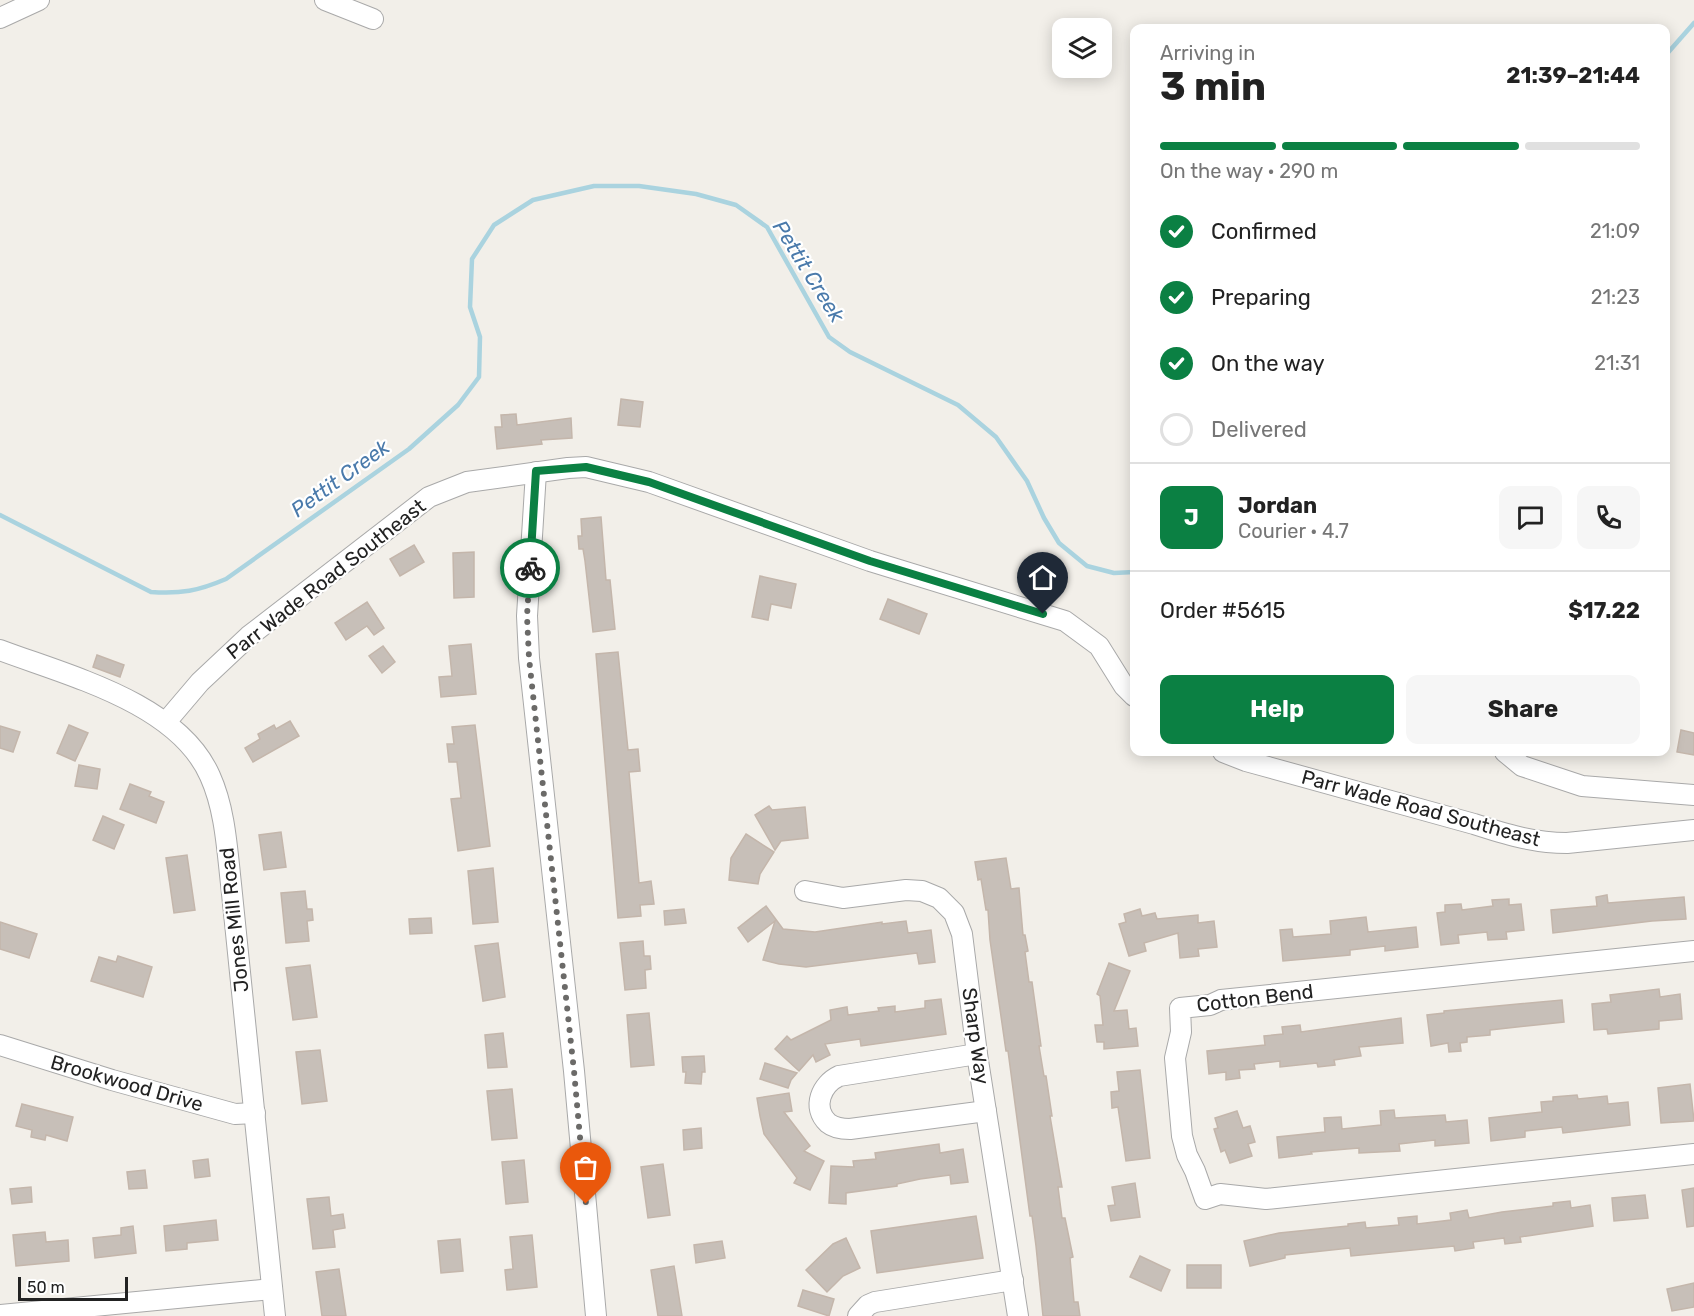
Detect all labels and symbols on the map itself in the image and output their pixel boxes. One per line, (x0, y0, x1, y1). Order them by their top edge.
water label: Pettit Creek (768, 215, 851, 328)
water label: Pettit Creek (286, 433, 395, 522)
street label: Parr Wade Road Southeast (222, 494, 430, 664)
courier (500, 538, 560, 598)
pin (1017, 552, 1068, 614)
street label: Parr Wade Road Southeast (1299, 765, 1543, 851)
street label: Jones Mill Road (214, 846, 254, 994)
street label: Cotton Bend (1195, 979, 1315, 1017)
street label: Sharp Way (957, 986, 995, 1086)
street label: Brookwood Drive (48, 1050, 206, 1116)
pin (560, 1142, 611, 1204)
scale bar (18, 1274, 128, 1302)

